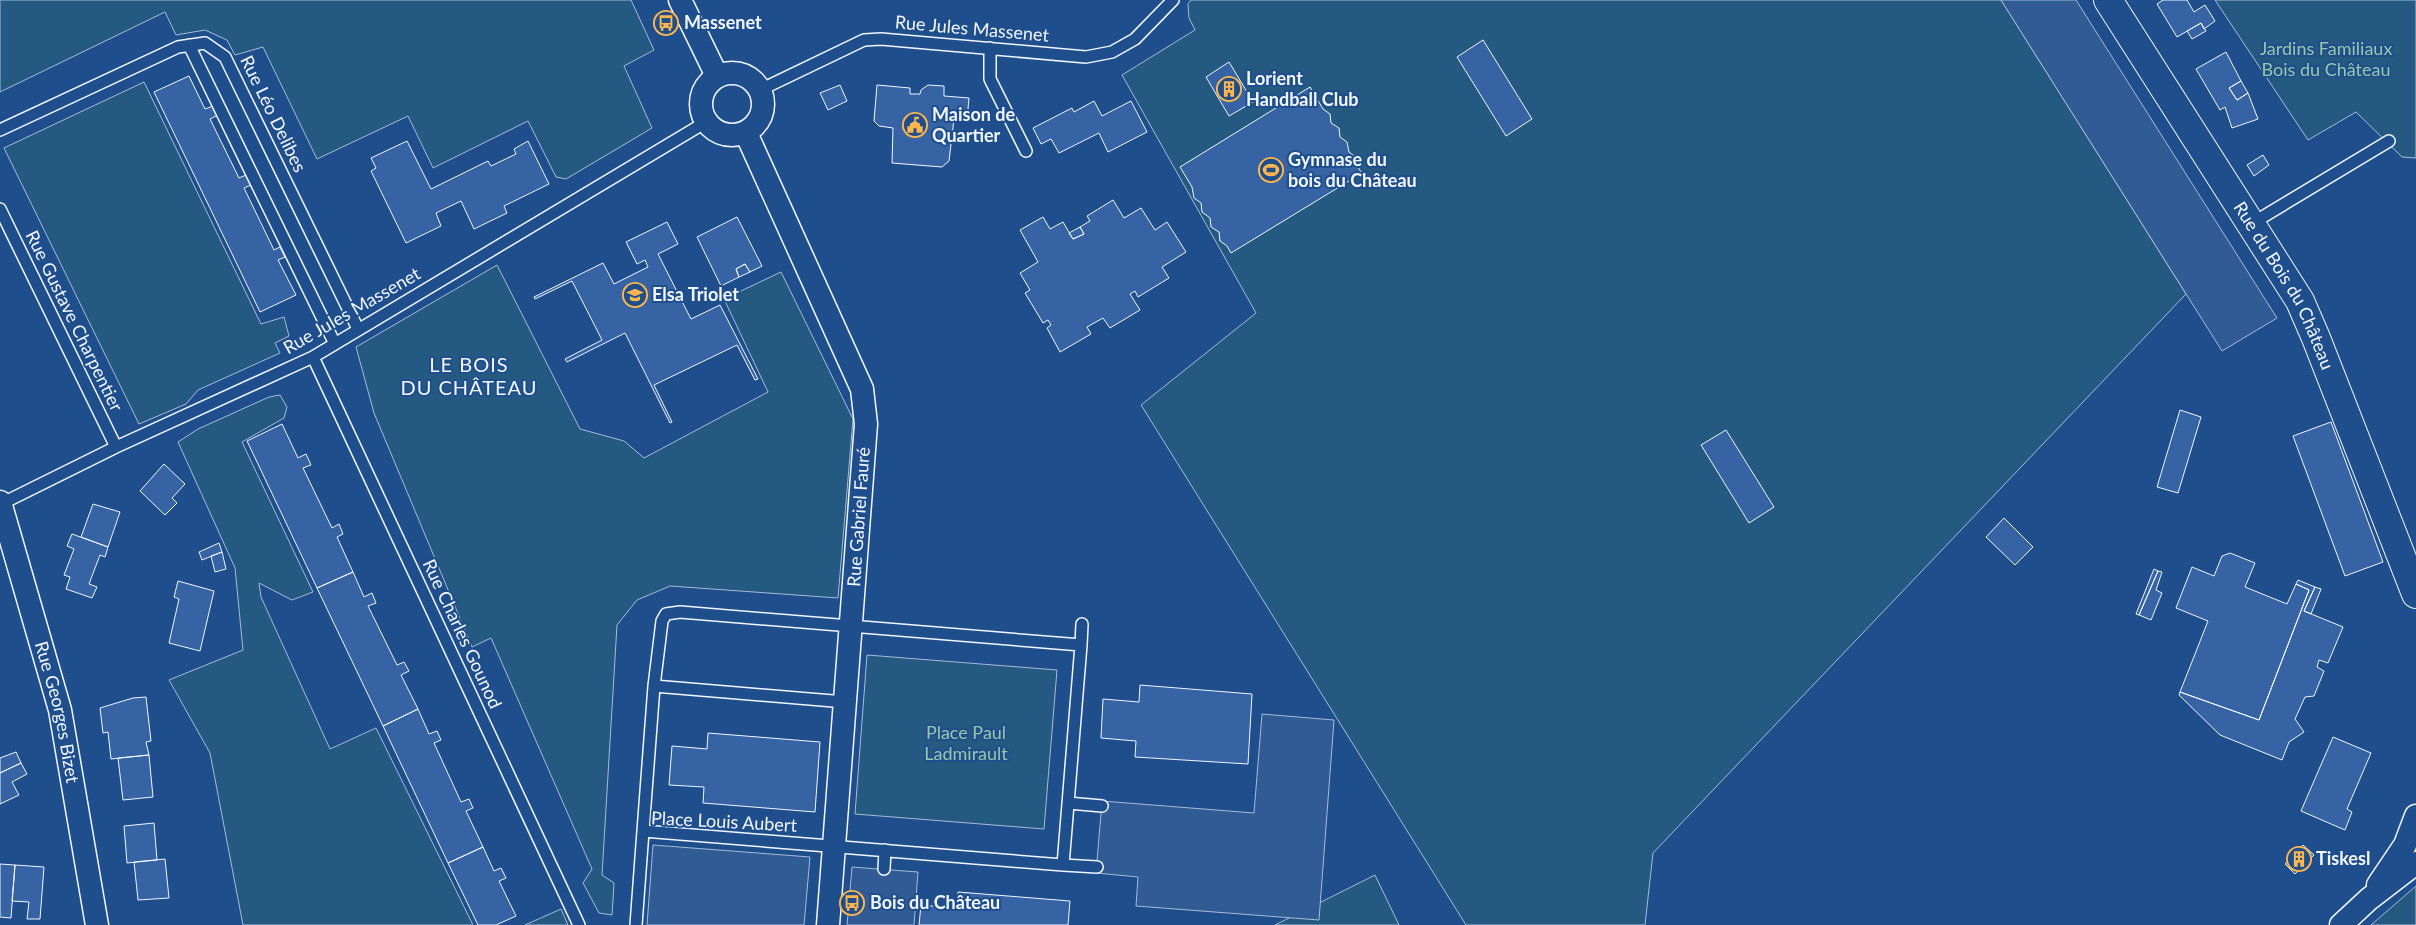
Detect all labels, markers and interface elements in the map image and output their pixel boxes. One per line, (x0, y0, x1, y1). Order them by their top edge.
bus stop icon: Massenet (653, 10, 679, 36)
street label: Rue Jules Massenet (894, 10, 1051, 46)
place label: Massenet (684, 11, 762, 33)
park label: Jardins Familiaux Bois du Château (2260, 37, 2392, 80)
street label: Rue Léo Delibes (236, 52, 312, 176)
place label: Lorient Handball Club (1246, 67, 1359, 110)
building icon: Lorient Handball Club (1216, 76, 1242, 102)
place label: Maison de Quartier (932, 103, 1015, 146)
public building icon: Maison de Quartier (902, 112, 928, 138)
place label: Gymnase du bois du Château (1288, 148, 1417, 191)
sports icon: Gymnase du bois du Château (1258, 157, 1284, 183)
street label: Rue du Bois du Château (2229, 197, 2339, 372)
street label: Rue Gustave Charpentier (22, 227, 128, 415)
street label: Rue Jules Massenet (279, 262, 424, 358)
school or university icon: Elsa Triolet (622, 282, 648, 308)
place label: Elsa Triolet (652, 283, 739, 305)
district label: LE BOIS DU CHÂTEAU (400, 352, 538, 399)
street label: Rue Gabriel Fauré (842, 446, 874, 588)
street label: Rue Charles Gounod (419, 555, 507, 712)
street label: Rue Georges Bizet (31, 638, 84, 785)
park label: Place Paul Ladmirault (924, 721, 1008, 764)
street label: Place Louis Aubert (651, 806, 798, 836)
building icon: Tiskesl (2286, 846, 2312, 872)
place label: Tiskesl (2316, 847, 2370, 869)
bus stop icon: Bois du Château (839, 890, 865, 916)
place label: Bois du Château (870, 891, 1000, 913)

